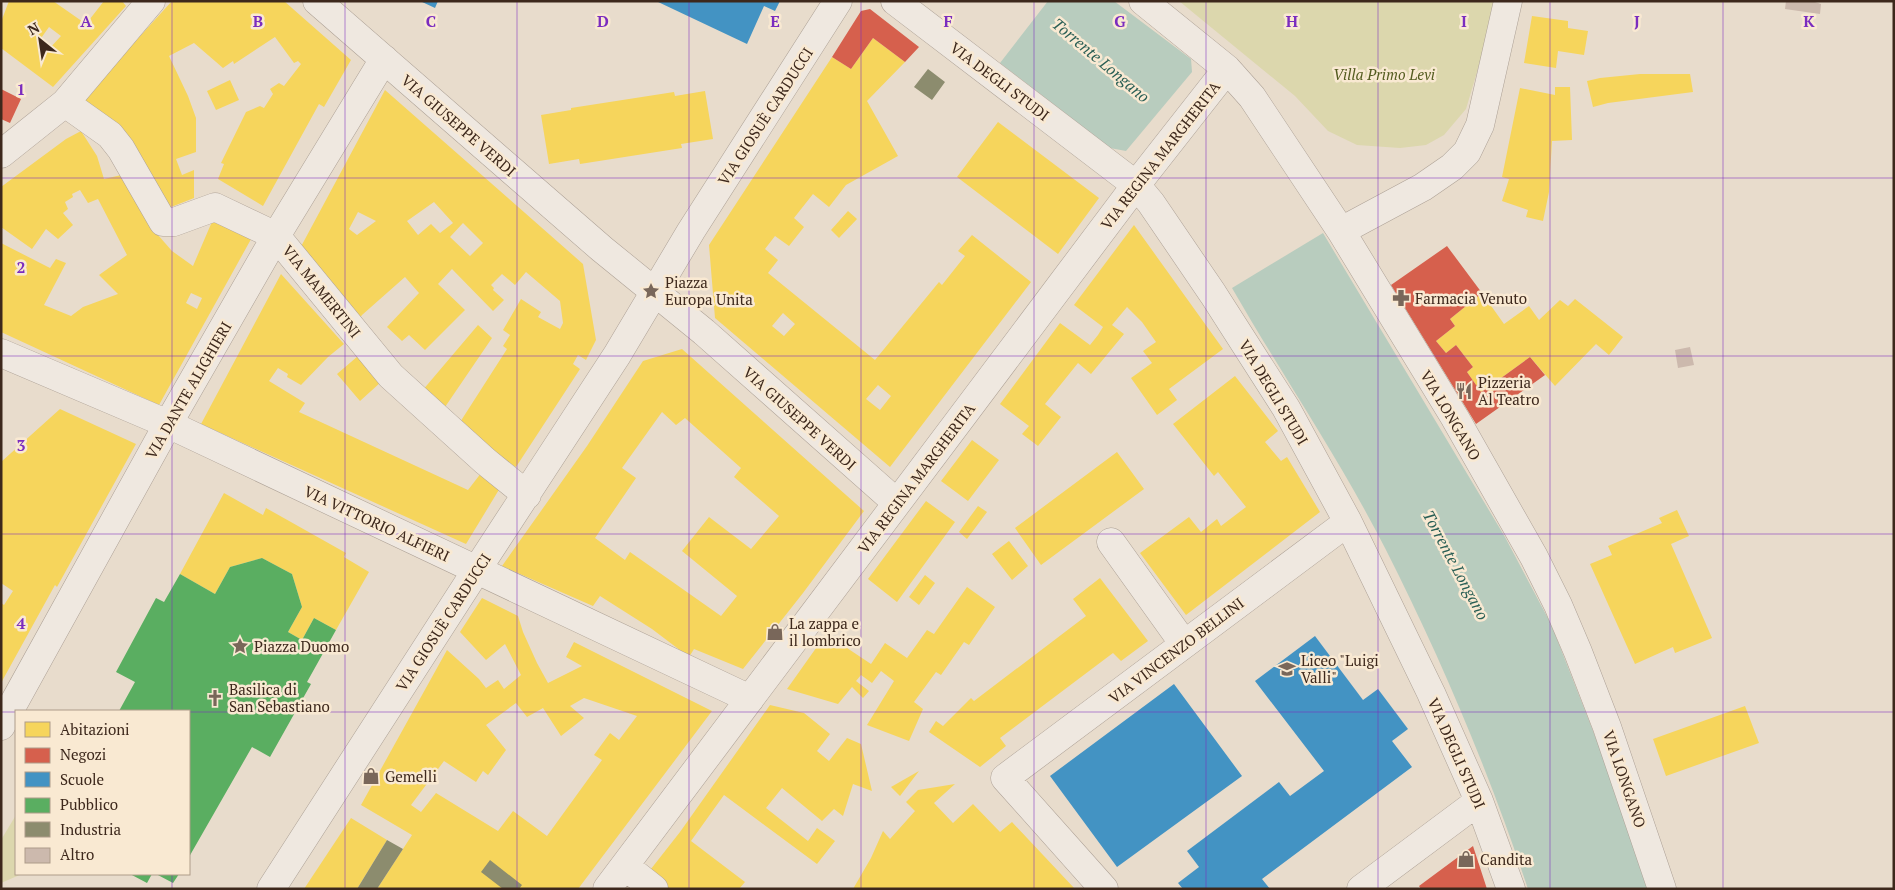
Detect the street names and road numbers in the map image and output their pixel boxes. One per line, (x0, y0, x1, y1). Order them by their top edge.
street label: VIA DEGLI STUDI (946, 37, 1054, 125)
street label: VIA GIOSUÈ CARDUCCI (713, 43, 817, 189)
street label: VIA GIUSEPPE VERDI (397, 70, 521, 180)
street label: VIA REGINA MARGHERITA (1096, 76, 1225, 233)
street label: VIA MAMERTINI (278, 240, 366, 342)
street label: VIA DANTE ALIGHIERI (140, 318, 236, 462)
street label: VIA DEGLI STUDI (1235, 336, 1313, 448)
street label: VIA GIUSEPPE VERDI (739, 362, 861, 474)
street label: VIA LONGANO (1416, 366, 1486, 464)
street label: VIA REGINA MARGHERITA (853, 398, 980, 557)
street label: VIA VITTORIO ALFIERI (301, 480, 453, 566)
street label: VIA GIOSUÈ CARDUCCI (391, 549, 495, 695)
street label: VIA VINCENZO BELLINI (1104, 593, 1248, 707)
street label: VIA DEGLI STUDI (1424, 694, 1490, 812)
street label: VIA LONGANO (1599, 728, 1651, 830)

